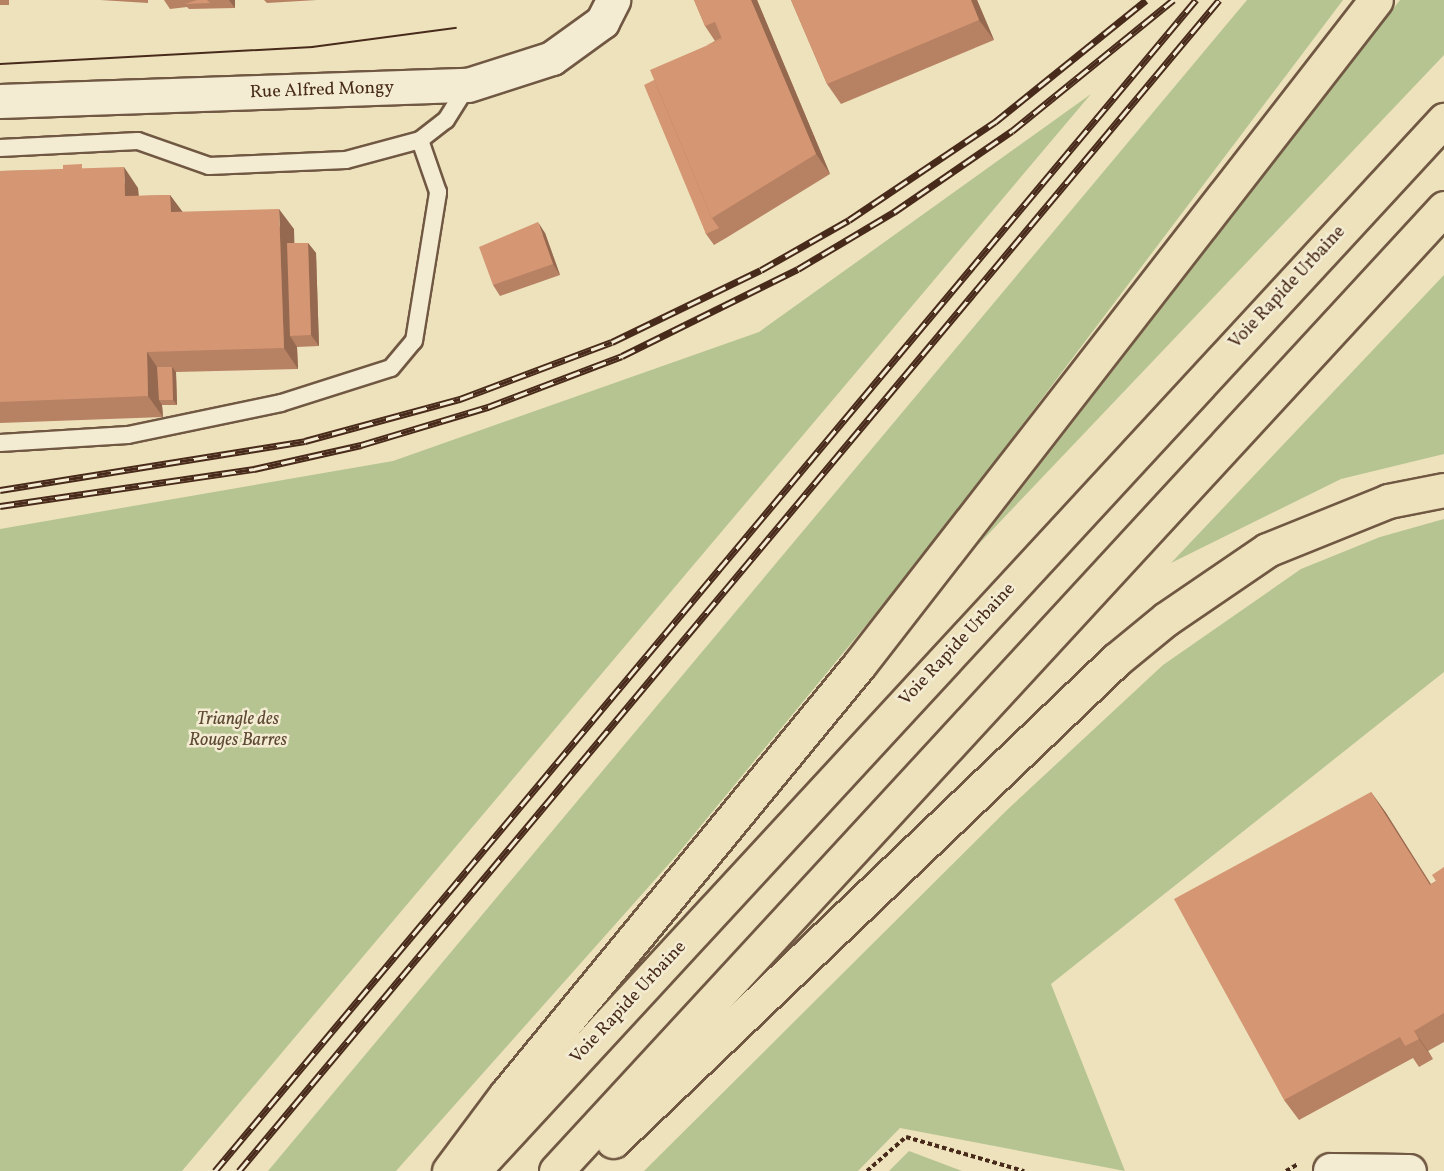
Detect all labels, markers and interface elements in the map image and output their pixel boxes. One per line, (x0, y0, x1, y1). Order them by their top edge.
street label: Rue Alfred Mongy (250, 78, 394, 104)
street label: Voie Rapide Urbaine (1225, 222, 1351, 354)
street label: Voie Rapide Urbaine (895, 579, 1021, 711)
park label: Triangle des Rouges Barres (189, 710, 287, 752)
street label: Voie Rapide Urbaine (566, 937, 692, 1069)

